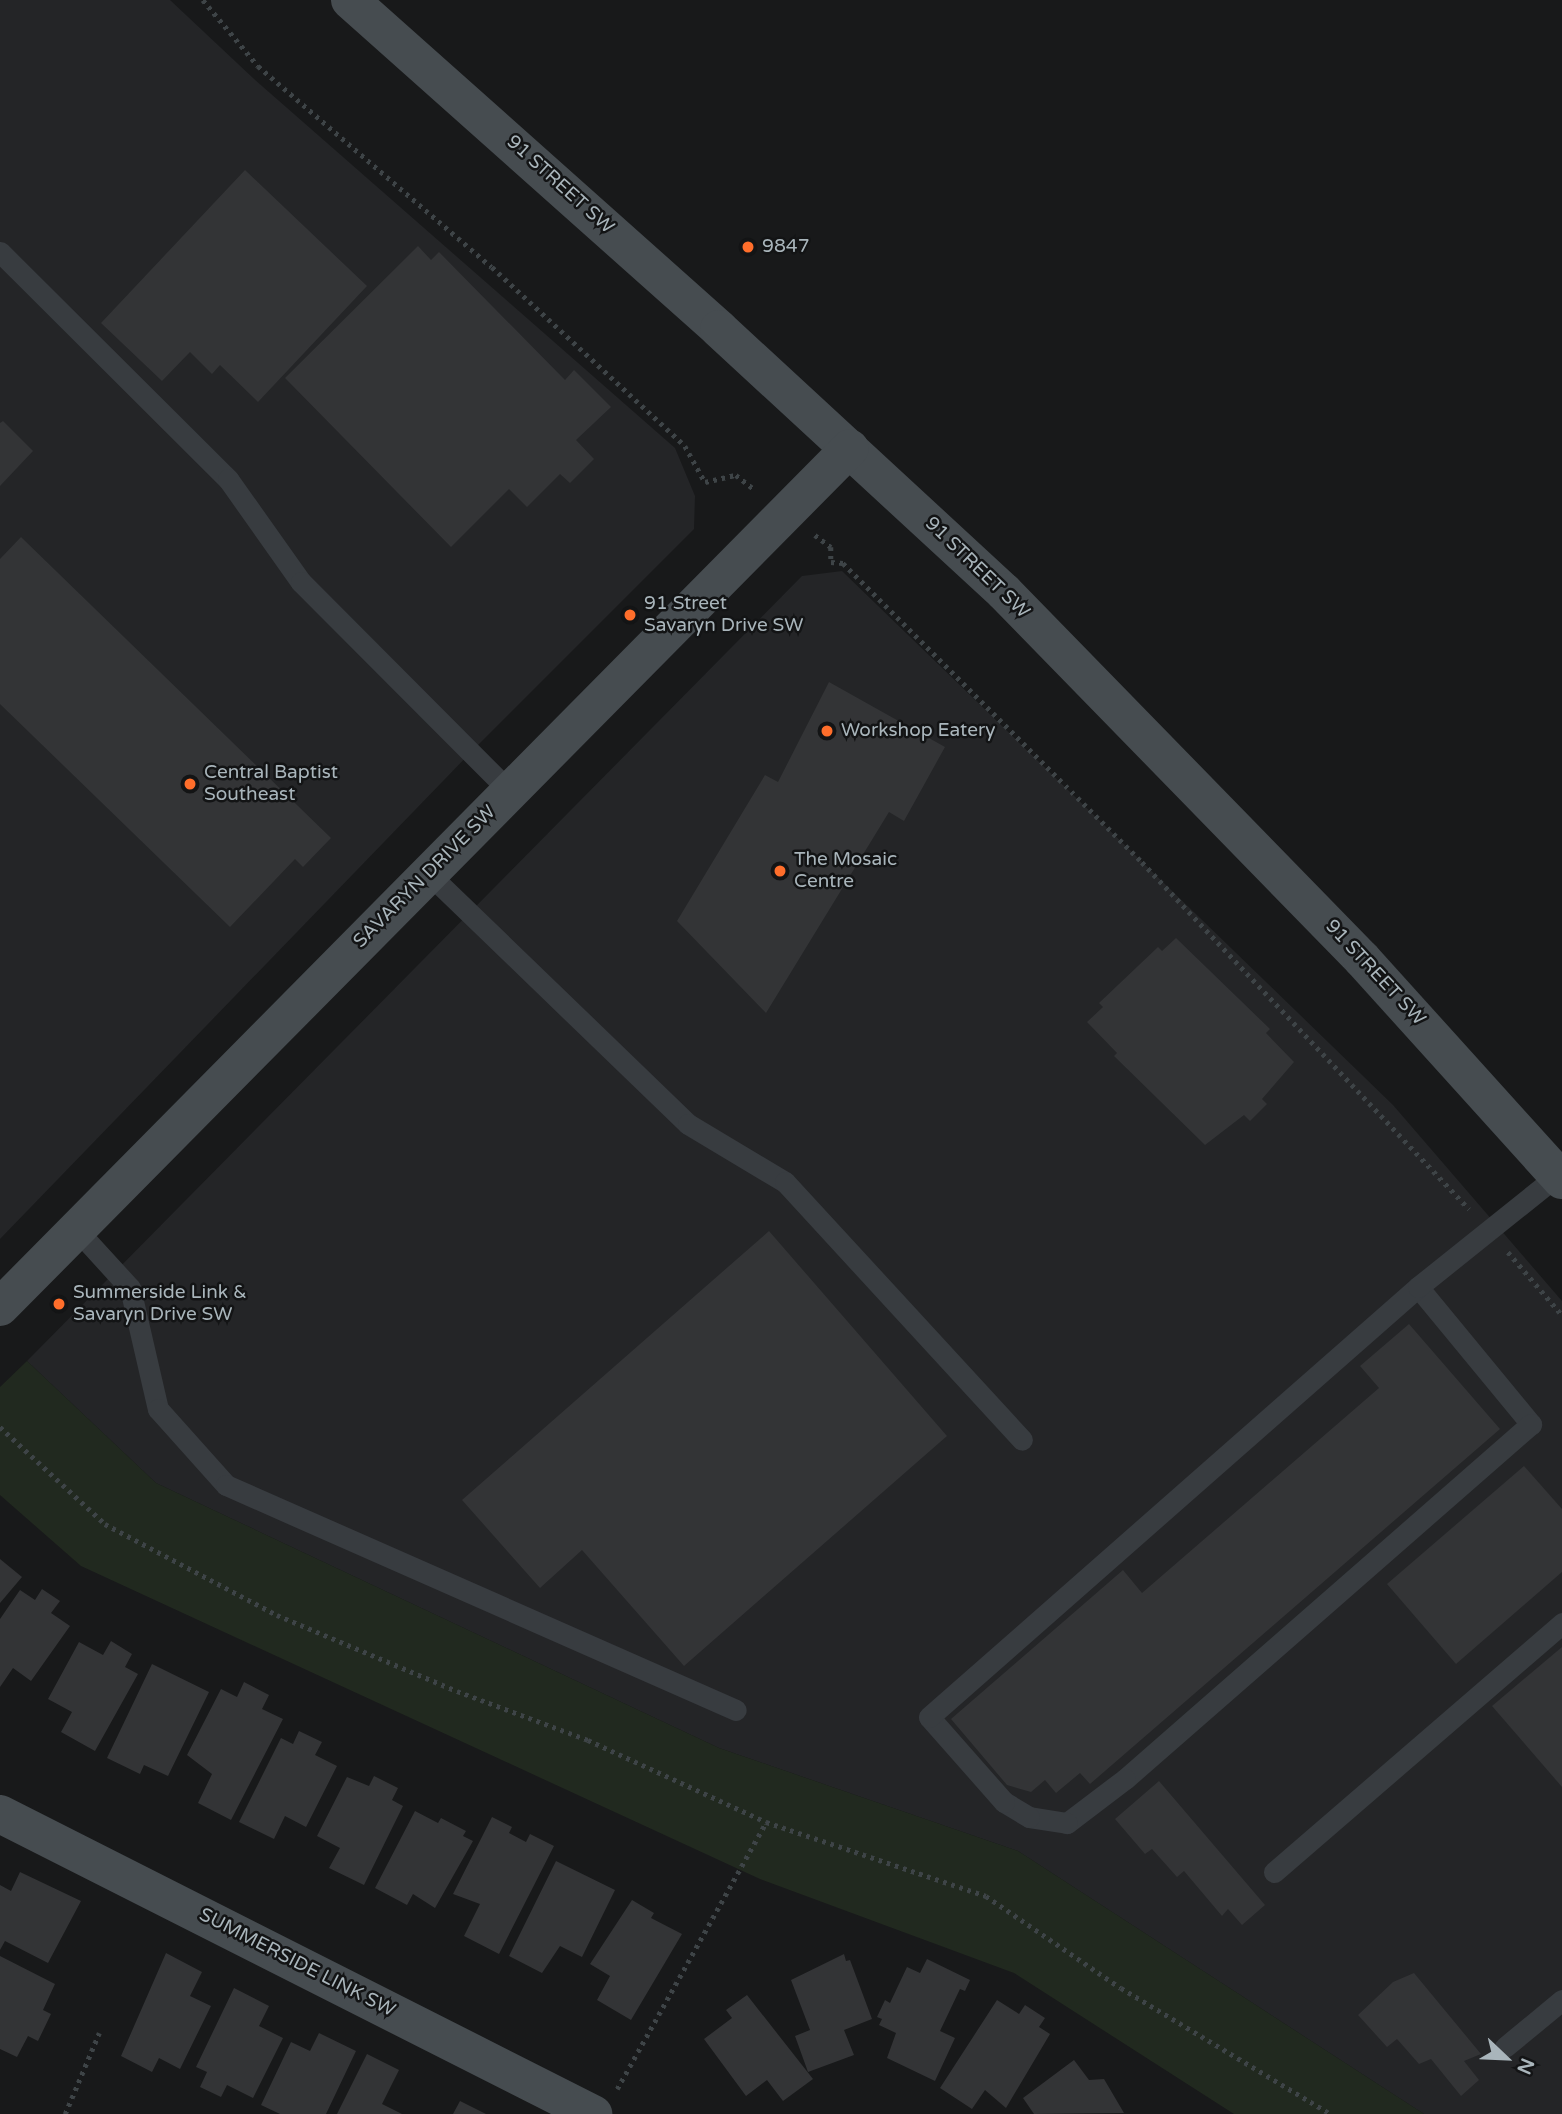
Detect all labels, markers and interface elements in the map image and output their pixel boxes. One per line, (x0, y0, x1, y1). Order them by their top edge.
street label: 91 STREET SW (502, 131, 618, 239)
place label: 9847 (762, 236, 810, 258)
marker: 9847 (740, 239, 756, 255)
street label: 91 STREET SW (920, 512, 1034, 624)
place label: 91 Street Savaryn Drive SW (644, 593, 803, 637)
marker: 91 Street Savaryn Drive SW (622, 607, 638, 623)
place label: Workshop Eatery (841, 720, 995, 742)
marker: Workshop Eatery (819, 723, 835, 739)
place label: Central Baptist Southeast (204, 762, 338, 806)
marker: Central Baptist Southeast (182, 776, 198, 792)
street label: SAVARYN DRIVE SW (349, 801, 501, 953)
place label: The Mosaic Centre (794, 849, 897, 893)
marker: The Mosaic Centre (772, 863, 788, 879)
street label: 91 STREET SW (1320, 915, 1430, 1031)
place label: Summerside Link & Savaryn Drive SW (73, 1282, 247, 1326)
marker: Summerside Link & Savaryn Drive SW (51, 1296, 67, 1312)
street label: SUMMERSIDE LINK SW (195, 1904, 399, 2022)
north arrow (1471, 2023, 1541, 2093)
text: N (1512, 2055, 1538, 2078)

